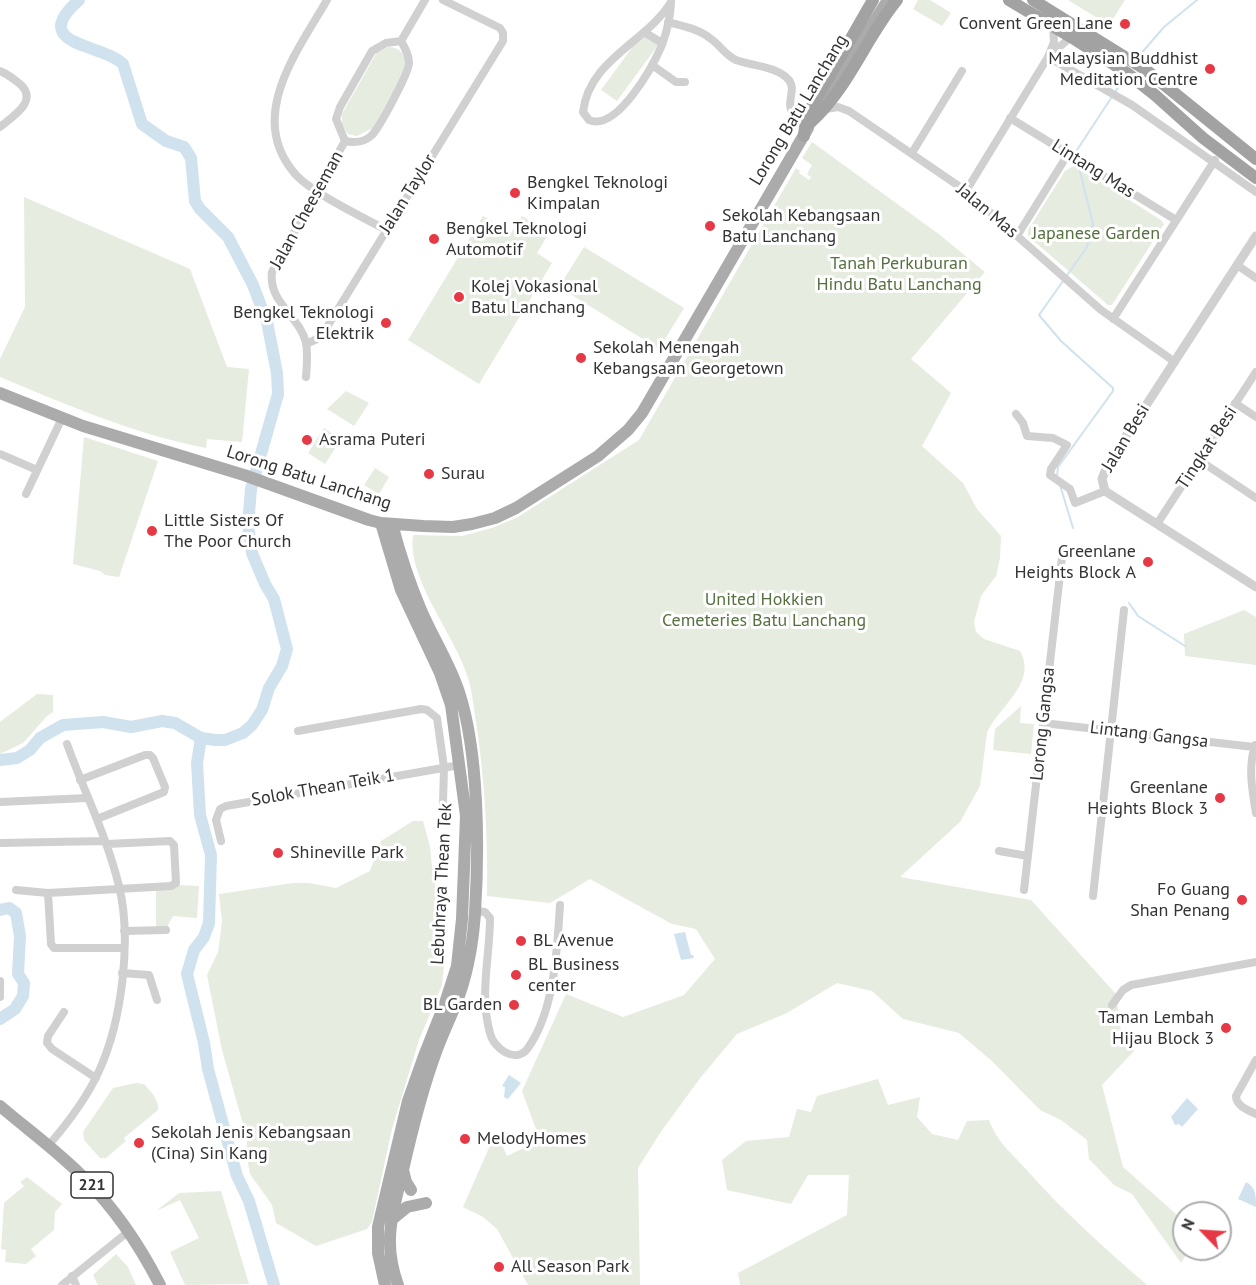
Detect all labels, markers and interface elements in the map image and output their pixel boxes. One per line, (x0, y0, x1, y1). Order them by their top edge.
place label: Convent Green Lane (959, 13, 1113, 35)
marker: Convent Green Lane (1118, 17, 1132, 31)
street label: Lorong Batu Lanchang (745, 31, 853, 189)
place label: Malaysian Buddhist Meditation Centre (1048, 48, 1198, 90)
marker: Malaysian Buddhist Meditation Centre (1203, 62, 1217, 76)
street label: Lintang Mas (1047, 135, 1139, 203)
street label: Jalan Cheeseman (266, 147, 348, 273)
street label: Jalan Taylor (375, 150, 441, 238)
place label: Bengkel Teknologi Kimpalan (527, 172, 668, 214)
street label: Jalan Mas (952, 179, 1022, 243)
marker: Bengkel Teknologi Kimpalan (508, 186, 522, 200)
place label: Sekolah Kebangsaan Batu Lanchang (722, 205, 880, 248)
place label: Bengkel Teknologi Automotif (446, 218, 587, 260)
marker: Sekolah Kebangsaan Batu Lanchang (703, 219, 717, 233)
park label: Japanese Garden (1032, 223, 1160, 245)
marker: Bengkel Teknologi Automotif (427, 232, 441, 246)
park label: Tanah Perkuburan Hindu Batu Lanchang (816, 253, 982, 296)
place label: Kolej Vokasional Batu Lanchang (471, 276, 597, 318)
marker: Kolej Vokasional Batu Lanchang (452, 290, 466, 304)
place label: Bengkel Teknologi Elektrik (233, 302, 374, 344)
marker: Bengkel Teknologi Elektrik (379, 316, 393, 330)
place label: Sekolah Menengah Kebangsaan Georgetown (593, 337, 783, 380)
marker: Sekolah Menengah Kebangsaan Georgetown (574, 351, 588, 365)
street label: Jalan Besi (1097, 400, 1155, 476)
street label: Tingkat Besi (1172, 402, 1242, 494)
place label: Asrama Puteri (319, 429, 426, 451)
marker: Asrama Puteri (300, 433, 314, 447)
street label: Lorong Batu Lanchang (224, 441, 394, 515)
place label: Surau (441, 463, 485, 485)
marker: Surau (422, 467, 436, 481)
place label: Little Sisters Of The Poor Church (164, 510, 291, 552)
marker: Little Sisters Of The Poor Church (145, 524, 159, 538)
place label: Greenlane Heights Block A (1014, 541, 1136, 584)
marker: Greenlane Heights Block A (1141, 555, 1155, 569)
park label: United Hokkien Cemeteries Batu Lanchang (662, 589, 866, 632)
street label: Lorong Gangsa (1026, 666, 1060, 782)
street label: Lintang Gangsa (1088, 717, 1210, 753)
street label: Solok Thean Teik 1 (250, 765, 396, 811)
place label: Greenlane Heights Block 3 (1087, 777, 1208, 820)
marker: Greenlane Heights Block 3 (1213, 791, 1227, 805)
street label: Lebuhraya Thean Tek (427, 803, 457, 965)
place label: Shineville Park (290, 842, 404, 864)
marker: Shineville Park (271, 846, 285, 860)
place label: Fo Guang Shan Penang (1130, 879, 1230, 922)
marker: Fo Guang Shan Penang (1235, 893, 1249, 907)
place label: BL Avenue (533, 930, 614, 952)
marker: BL Avenue (514, 934, 528, 948)
place label: BL Business center (528, 954, 619, 996)
marker: BL Business center (509, 968, 523, 982)
place label: BL Garden (423, 994, 502, 1016)
marker: BL Garden (507, 998, 521, 1012)
place label: Taman Lembah Hijau Block 3 (1098, 1007, 1214, 1050)
marker: Taman Lembah Hijau Block 3 (1219, 1021, 1233, 1035)
place label: Sekolah Jenis Kebangsaan (Cina) Sin Kang (151, 1122, 351, 1164)
place label: MelodyHomes (477, 1128, 586, 1150)
marker: MelodyHomes (458, 1132, 472, 1146)
marker: Sekolah Jenis Kebangsaan (Cina) Sin Kang (132, 1136, 146, 1150)
road number: 221 (71, 1172, 113, 1198)
north arrow (1172, 1201, 1232, 1261)
text: N (1176, 1215, 1199, 1233)
place label: All Season Park (511, 1256, 629, 1278)
marker: All Season Park (492, 1260, 506, 1274)

